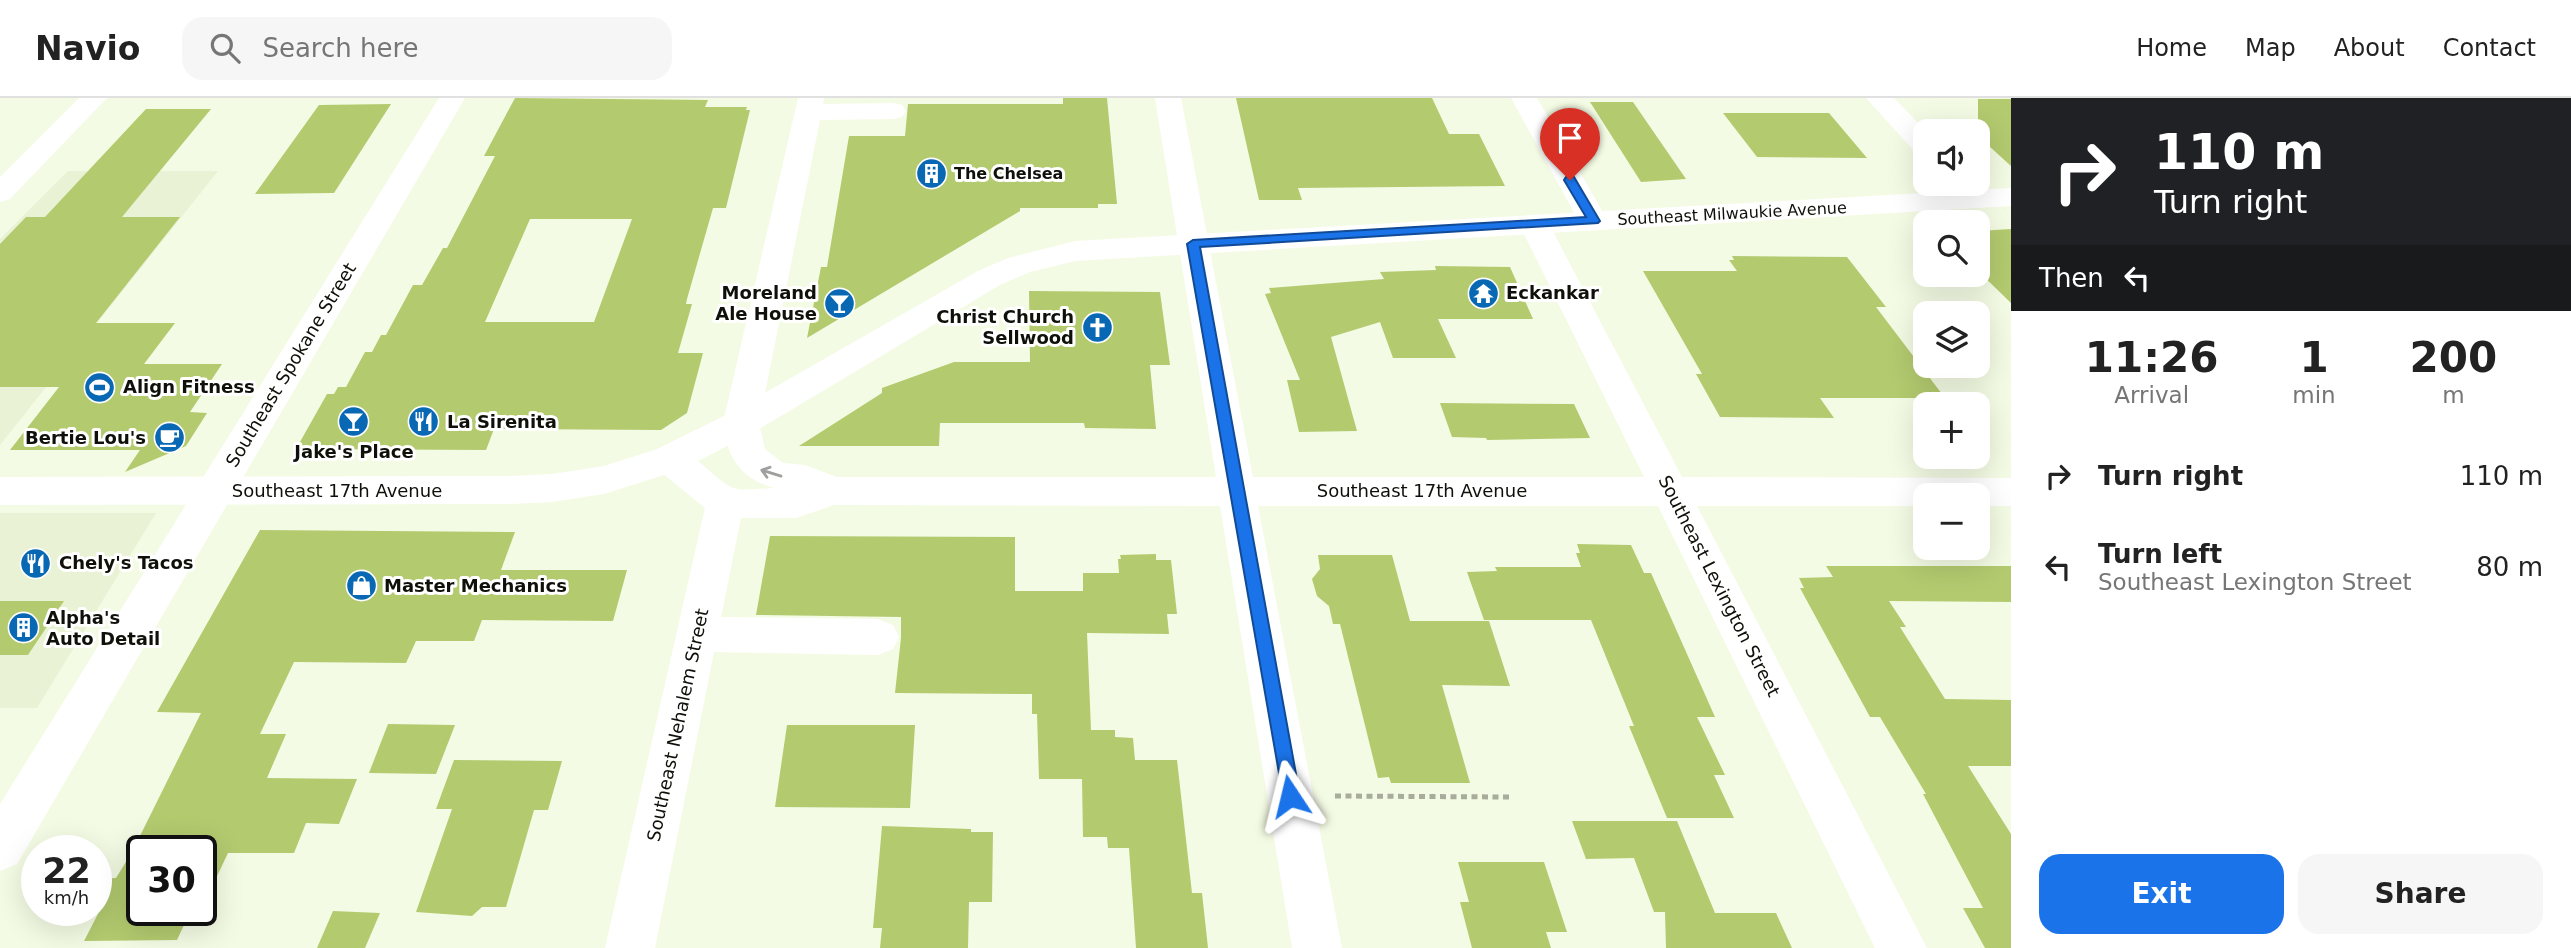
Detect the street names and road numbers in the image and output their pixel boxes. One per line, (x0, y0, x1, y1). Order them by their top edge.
street label: Southeast Milwaukie Avenue (1617, 198, 1847, 229)
street label: Southeast Spokane Street (221, 259, 360, 471)
street label: Southeast Lexington Street (1654, 472, 1785, 700)
street label: Southeast 17th Avenue (232, 480, 442, 501)
street label: Southeast 17th Avenue (1317, 480, 1527, 501)
street label: Southeast Nehalem Street (643, 607, 712, 843)

